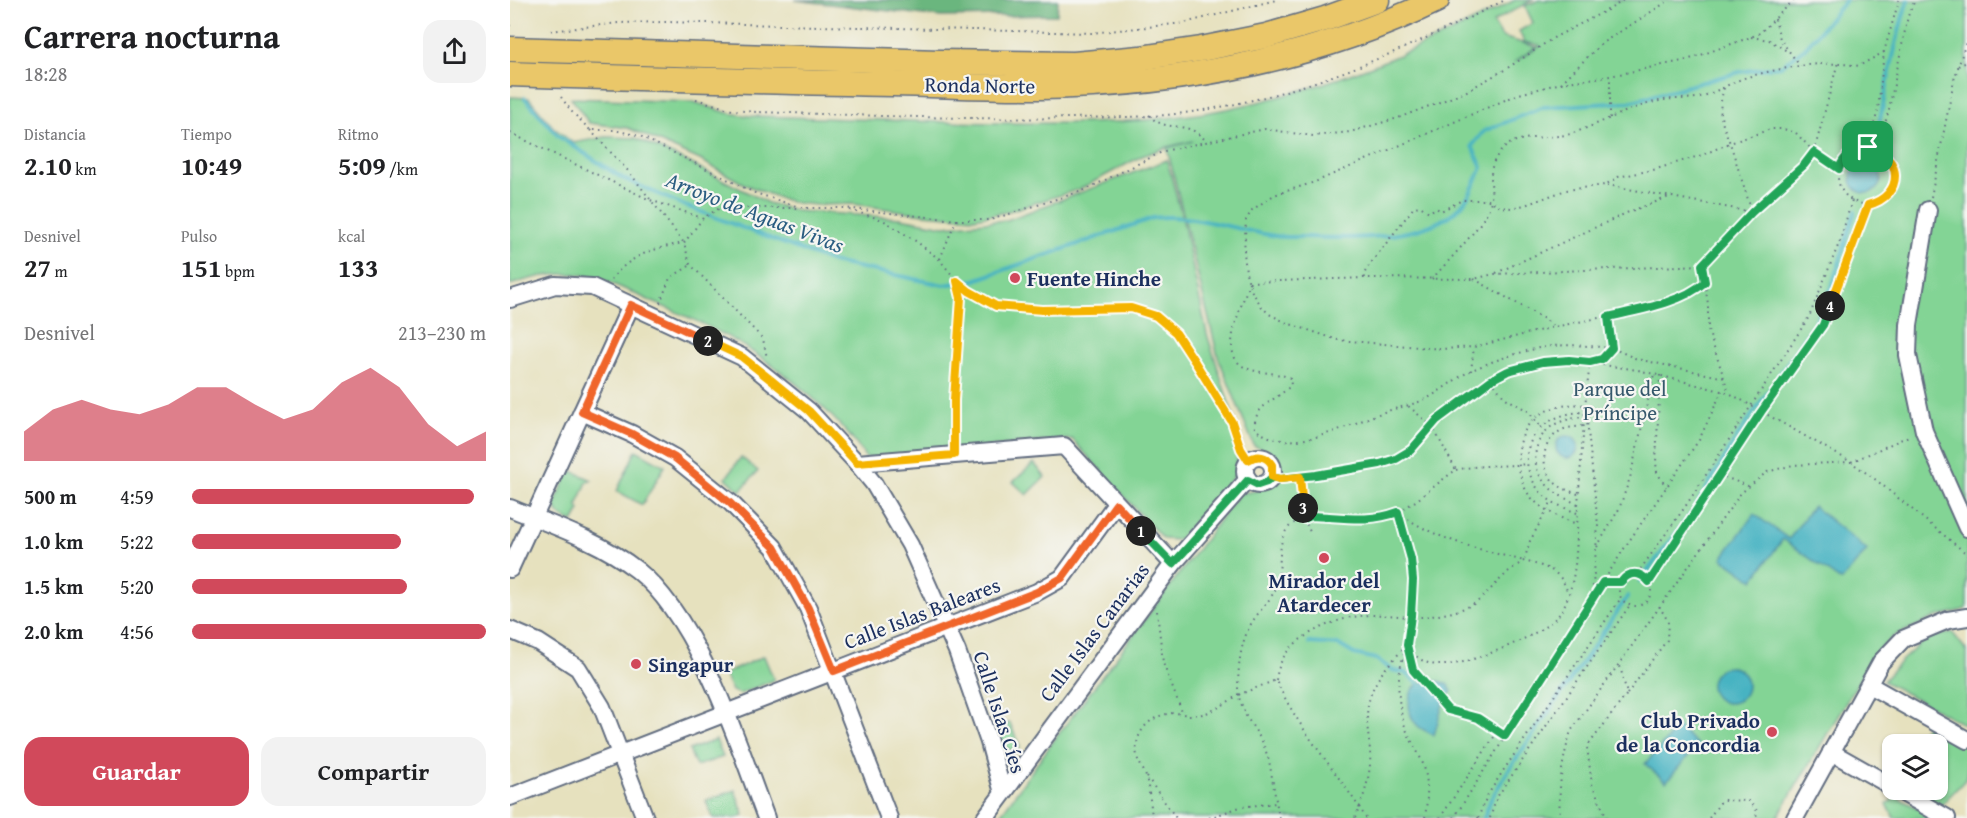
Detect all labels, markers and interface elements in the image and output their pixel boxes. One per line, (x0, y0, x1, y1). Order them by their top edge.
text: Carrera nocturna (24, 12, 280, 60)
button: share (423, 20, 486, 83)
text: 18:28 (24, 59, 67, 88)
street label: Ronda Norte (924, 69, 1036, 101)
pin (1842, 121, 1893, 172)
text: Distancia (24, 122, 86, 146)
text: Tiempo (181, 122, 232, 146)
text: Ritmo (338, 122, 379, 146)
icon: arrive (1851, 130, 1884, 163)
text: 2.10 (24, 146, 72, 185)
text: 10:49 (181, 146, 242, 185)
text: 5:09 (338, 146, 386, 185)
text: km (72, 157, 96, 181)
text: /km (386, 157, 418, 181)
water label: Arroyo de Aguas Vivas (660, 163, 849, 261)
text: Desnivel (24, 224, 81, 248)
text: Pulso (181, 224, 217, 248)
text: kcal (338, 224, 365, 248)
text: 27 (24, 248, 51, 287)
text: 151 (181, 248, 221, 287)
text: 133 (338, 248, 378, 287)
text: m (51, 259, 68, 283)
text: bpm (221, 259, 255, 283)
place label: Fuente Hinche (1027, 263, 1161, 294)
marker: Fuente Hinche (1008, 271, 1022, 285)
pin: 4 (1815, 291, 1845, 321)
text: 4 (1826, 294, 1834, 318)
text: Desnivel (24, 318, 95, 347)
text: 213–230 m (398, 318, 486, 347)
pin: 2 (693, 326, 723, 356)
text: 2 (704, 329, 712, 353)
park label: Parque del Príncipe (1573, 373, 1667, 428)
text: 500 m (24, 482, 77, 511)
text: 4:59 (120, 482, 154, 511)
pin: 3 (1288, 493, 1318, 523)
text: 3 (1299, 496, 1307, 520)
pin: 1 (1126, 516, 1156, 546)
text: 1 (1137, 519, 1145, 543)
text: 1.0 km (24, 527, 83, 556)
text: 5:22 (120, 527, 154, 556)
marker: Mirador del Atardecer (1317, 551, 1331, 565)
street label: Calle Islas Canarias (1031, 556, 1157, 708)
place label: Mirador del Atardecer (1268, 565, 1380, 620)
street label: Calle Islas Baleares (839, 569, 1005, 657)
text: 1.5 km (24, 572, 83, 601)
text: 5:20 (120, 572, 154, 601)
text: 2.0 km (24, 617, 83, 646)
text: 4:56 (120, 617, 154, 646)
street label: Calle Islas Cíes (966, 647, 1034, 777)
place label: Singapur (648, 649, 734, 680)
marker: Singapur (629, 657, 643, 671)
place label: Club Privado de la Concordia (1616, 705, 1760, 760)
marker: Club Privado de la Concordia (1765, 725, 1779, 739)
map controls (1882, 734, 1948, 800)
button: layers (1882, 734, 1948, 800)
button: Guardar (24, 737, 249, 806)
button: Compartir (261, 737, 486, 806)

